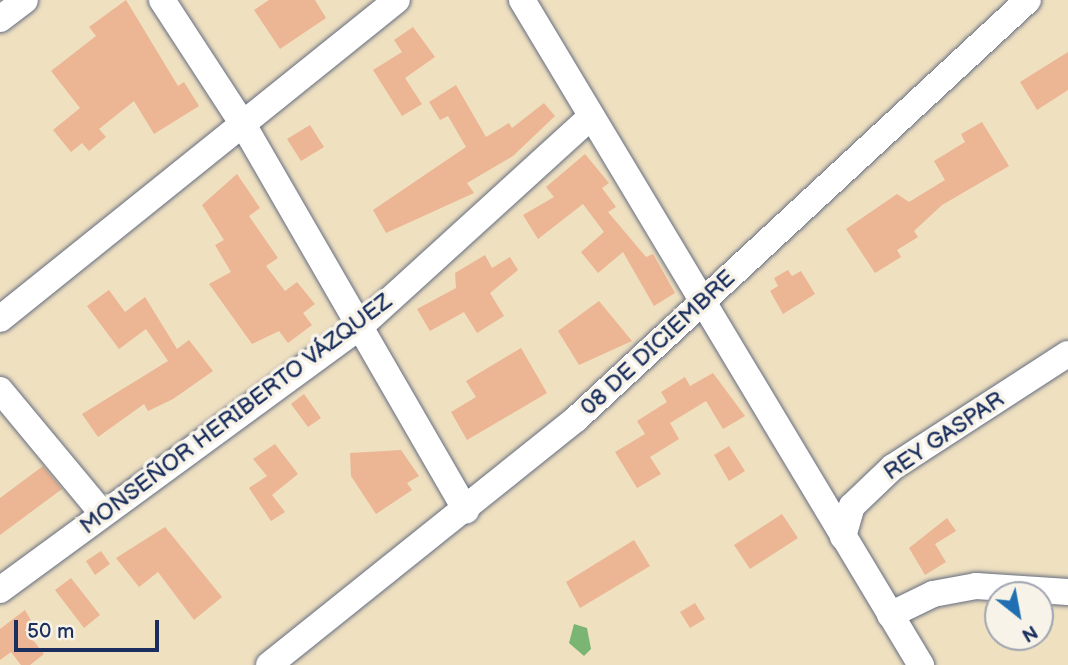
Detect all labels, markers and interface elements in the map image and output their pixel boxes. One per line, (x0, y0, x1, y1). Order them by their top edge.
street label: 08 DE DICIEMBRE (575, 264, 741, 422)
street label: MONSEÑOR HERIBERTO VÁZQUEZ (74, 287, 398, 541)
street label: REY GASPAR (879, 386, 1009, 486)
north arrow (984, 581, 1054, 651)
scale bar (18, 606, 163, 650)
text: 50 m (27, 619, 74, 644)
text: N (1017, 619, 1041, 646)

